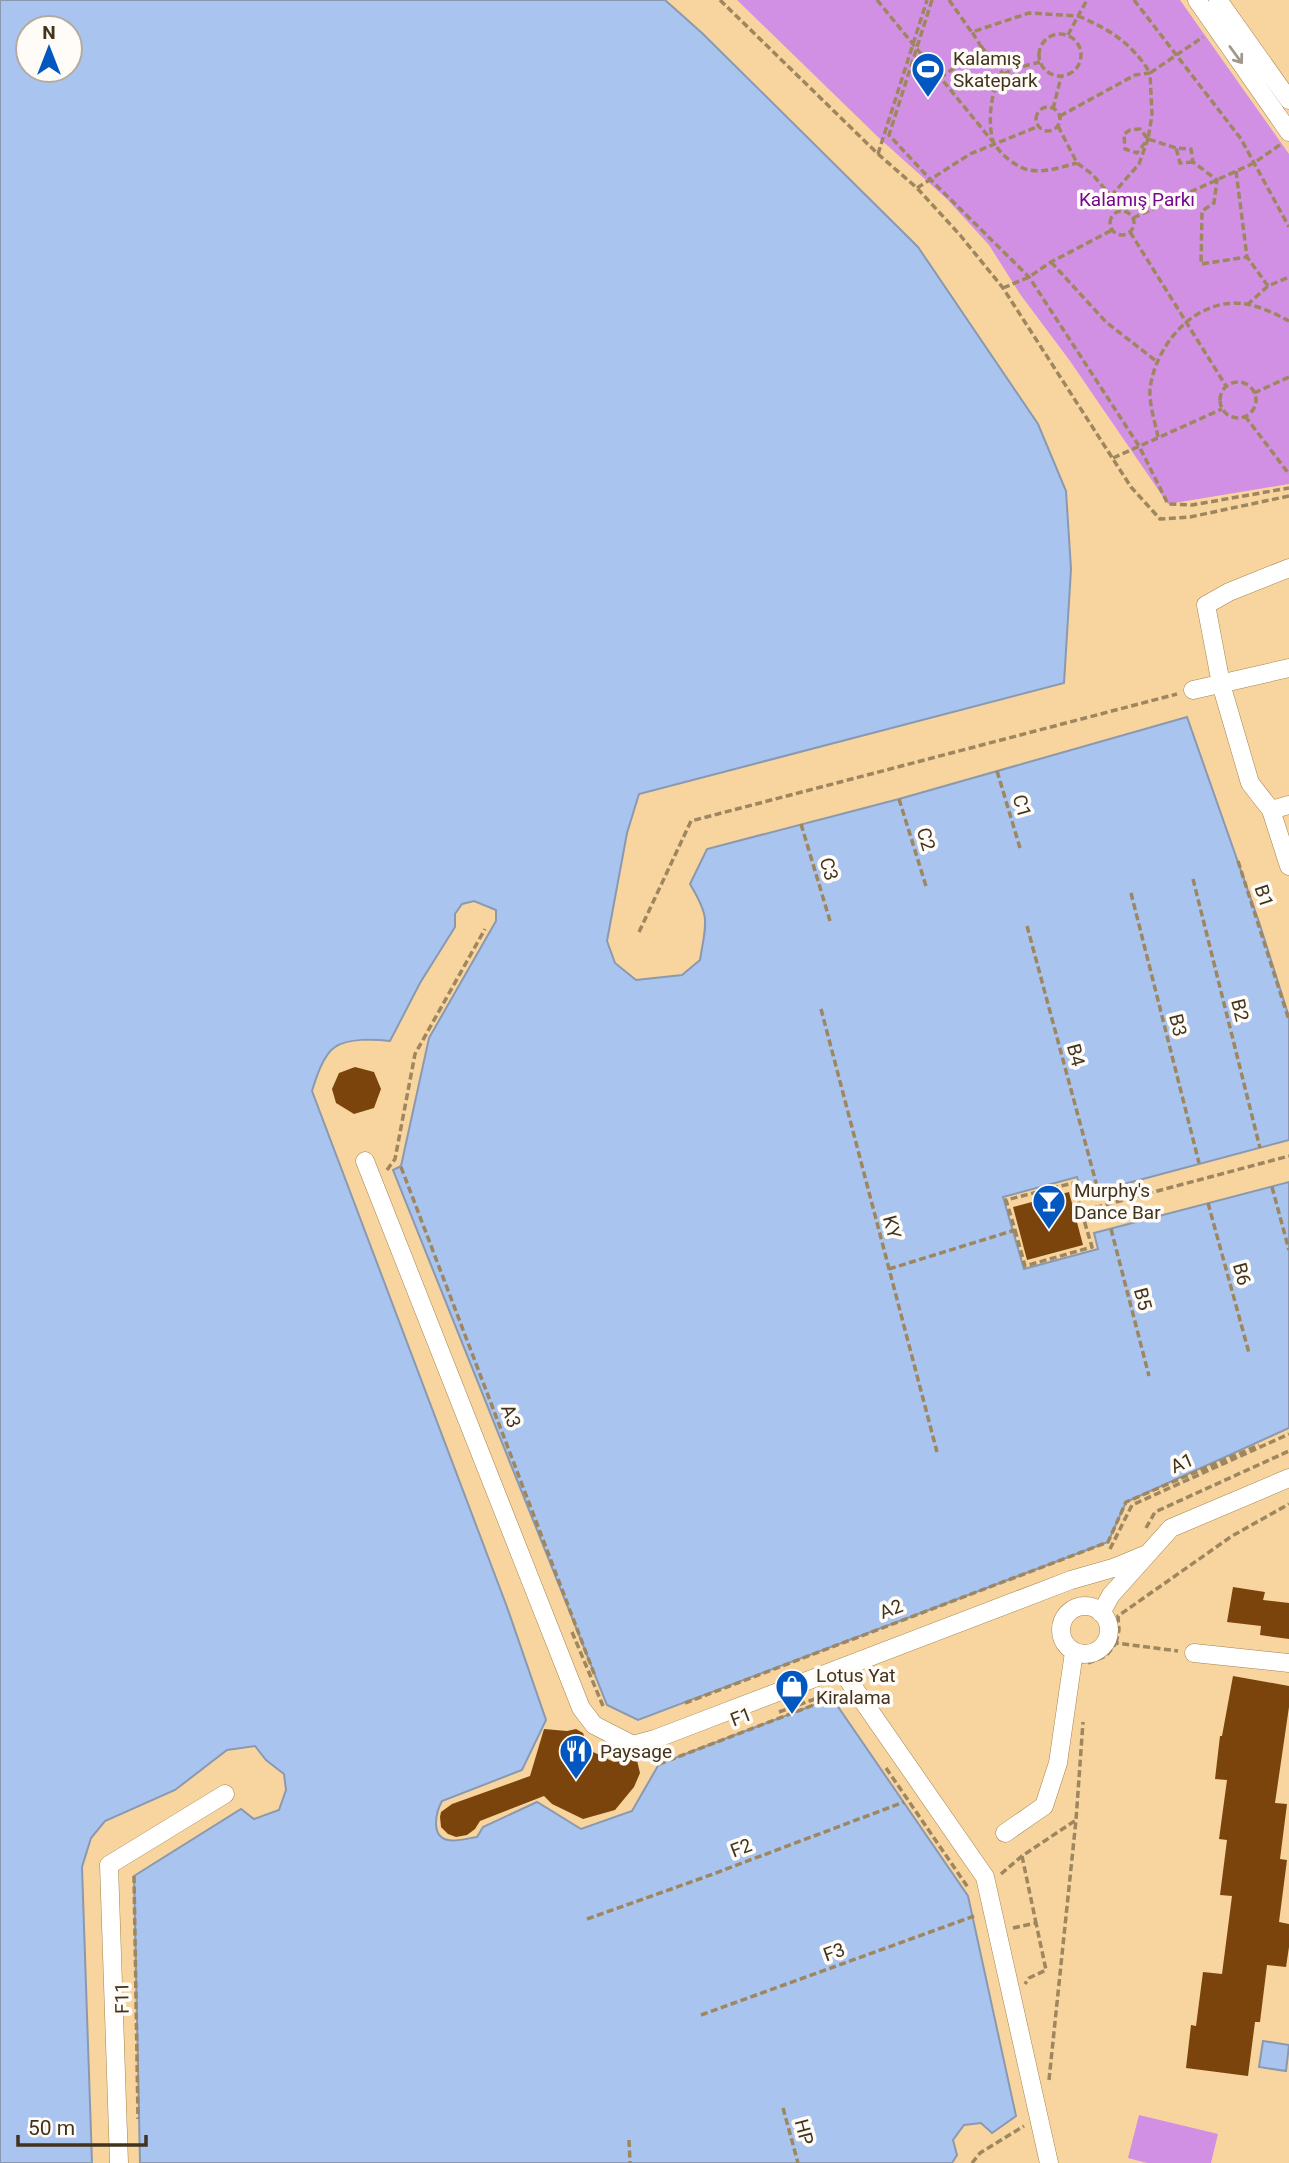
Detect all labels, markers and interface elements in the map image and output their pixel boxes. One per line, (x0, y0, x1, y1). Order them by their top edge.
north arrow (14, 14, 84, 84)
text: N (42, 21, 56, 44)
one-way arrow (1228, 46, 1243, 65)
place label: Kalamış Skatepark (953, 47, 1038, 92)
sports icon: Kalamış Skatepark (909, 50, 947, 99)
park label: Kalamış Parkı (1079, 188, 1195, 211)
street label: C1 (1008, 792, 1036, 820)
street label: C2 (912, 825, 940, 853)
street label: C3 (815, 855, 843, 883)
street label: B1 (1250, 882, 1278, 910)
street label: B2 (1226, 996, 1254, 1024)
street label: B3 (1164, 1011, 1192, 1039)
street label: B4 (1062, 1041, 1090, 1069)
place label: Murphy's Dance Bar (1074, 1179, 1161, 1224)
bar icon: Murphy's Dance Bar (1030, 1182, 1068, 1231)
street label: KY (878, 1213, 906, 1242)
street label: B6 (1228, 1260, 1256, 1288)
street label: B5 (1129, 1285, 1157, 1313)
street label: A3 (496, 1401, 526, 1431)
street label: A1 (1167, 1448, 1197, 1478)
street label: A2 (876, 1594, 906, 1624)
place label: Lotus Yat Kiralama (816, 1664, 896, 1709)
shop icon: Lotus Yat Kiralama (773, 1667, 811, 1716)
street label: F1 (727, 1702, 755, 1732)
restaurant icon: Paysage (557, 1732, 595, 1781)
place label: Paysage (600, 1740, 672, 1763)
street label: F2 (727, 1833, 755, 1863)
street label: F3 (820, 1938, 848, 1966)
street label: F11 (110, 1982, 134, 2014)
scale bar (18, 2104, 145, 2148)
text: 50 m (28, 2116, 75, 2140)
street label: HP (790, 2117, 818, 2147)

